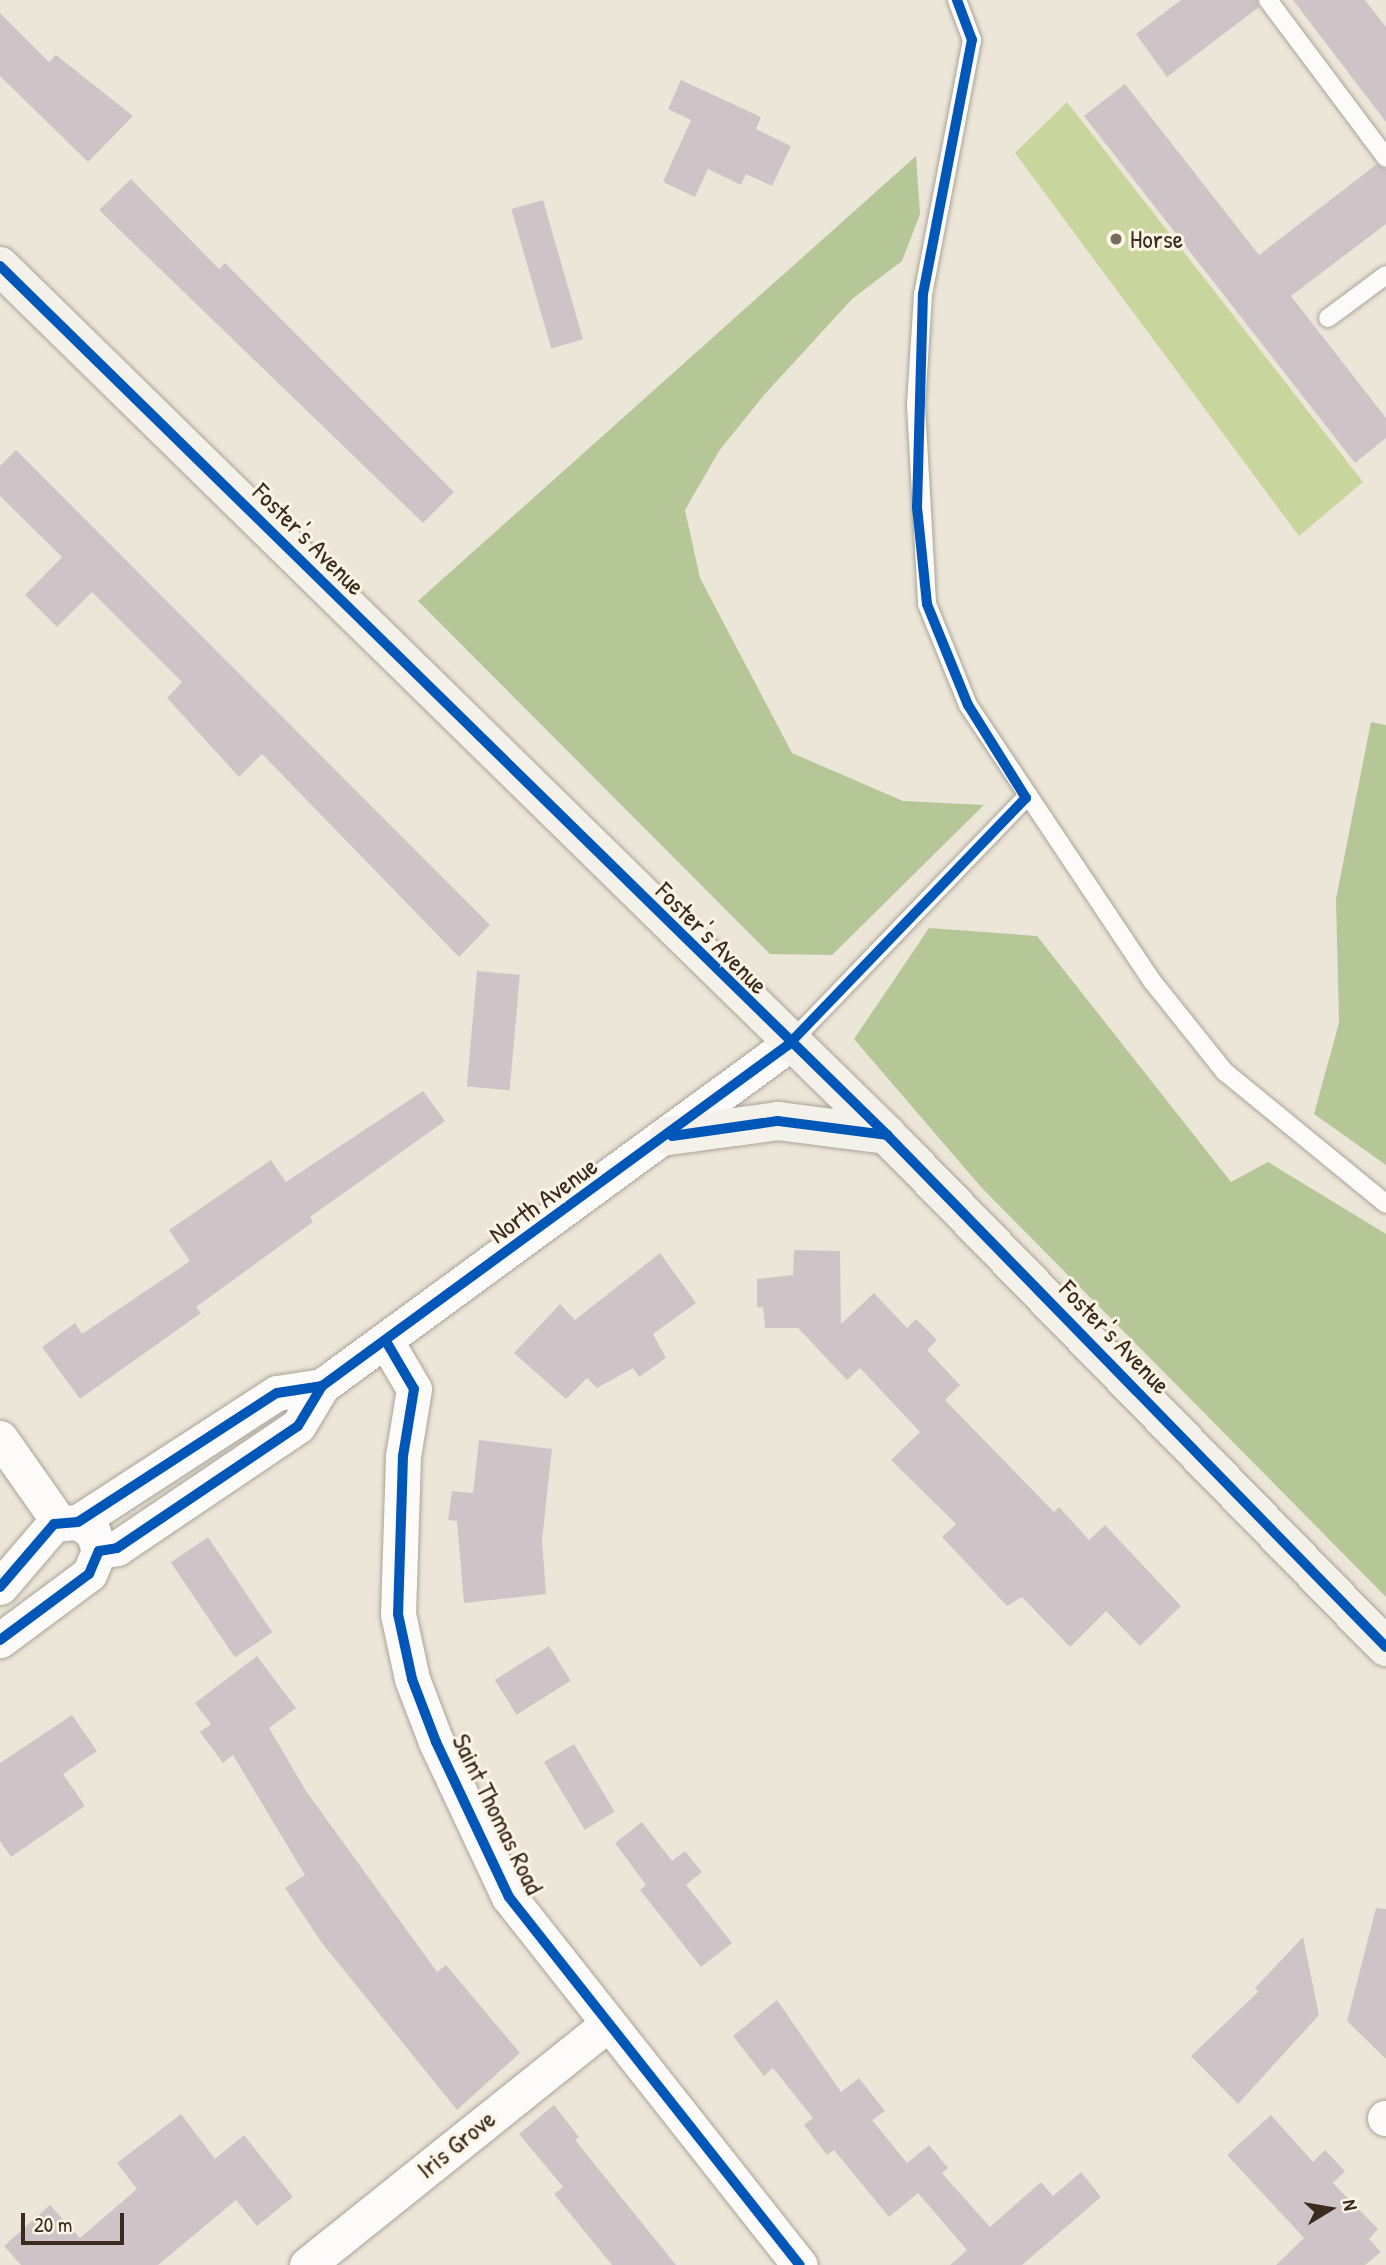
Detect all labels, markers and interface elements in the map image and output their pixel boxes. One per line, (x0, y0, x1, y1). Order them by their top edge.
place label: Horse (1130, 223, 1183, 255)
marker: Horse (1108, 231, 1124, 247)
street label: Foster's Avenue (246, 476, 372, 602)
street label: Foster's Avenue (649, 875, 775, 1001)
street label: North Avenue (483, 1150, 603, 1250)
street label: Foster's Avenue (1053, 1274, 1177, 1400)
street label: Saint Thomas Road (446, 1729, 550, 1899)
street label: Iris Grove (411, 2103, 501, 2185)
north arrow (1295, 2174, 1365, 2244)
scale bar (24, 2198, 128, 2242)
text: N (1337, 2198, 1364, 2212)
text: 20 m (34, 2210, 72, 2239)

